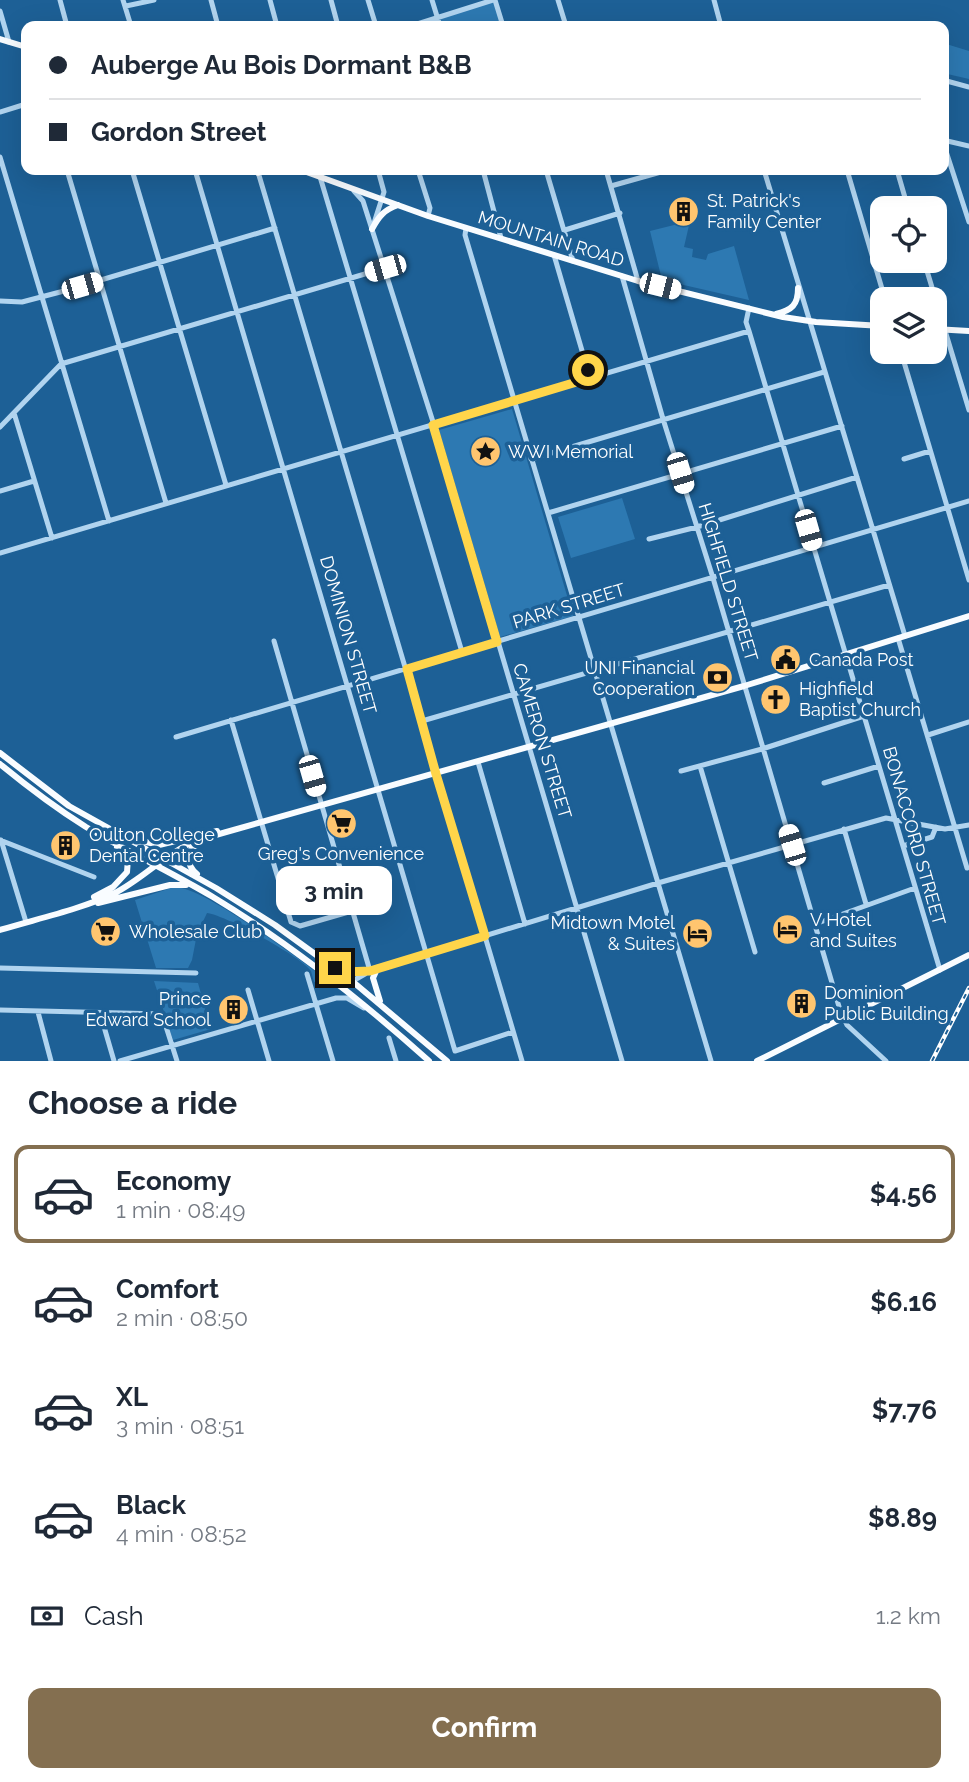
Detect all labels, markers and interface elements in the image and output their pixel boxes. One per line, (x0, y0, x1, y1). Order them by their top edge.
text: Auberge Au Bois Dormant B&B (91, 50, 472, 80)
text: Gordon Street (91, 117, 267, 147)
place label: St. Patrick's Family Center (707, 190, 822, 232)
building icon: St. Patrick's Family Center (667, 194, 701, 228)
map controls (870, 196, 947, 364)
button: locate (870, 196, 947, 273)
street label: MOUNTAIN ROAD (476, 206, 627, 271)
car (362, 252, 409, 284)
car (59, 270, 106, 302)
car (638, 271, 683, 301)
button: layers (870, 287, 947, 364)
route start (572, 354, 604, 386)
place icon: WWI Memorial (468, 435, 502, 469)
place label: WWI Memorial (508, 441, 633, 462)
car (664, 450, 697, 496)
street label: HIGHFIELD STREET (694, 500, 763, 664)
car (793, 507, 824, 553)
street label: DOMINION STREET (316, 553, 381, 716)
street label: PARK STREET (510, 578, 628, 633)
public building icon: Canada Post (769, 643, 803, 677)
place label: Canada Post (809, 649, 914, 670)
place label: UNI Financial Cooperation (585, 657, 695, 699)
street label: CAMERON STREET (509, 661, 576, 821)
bank icon: UNI Financial Cooperation (701, 661, 735, 695)
place label: Highfield Baptist Church (799, 678, 921, 720)
church icon: Highfield Baptist Church (759, 682, 793, 716)
street label: BONACCORD STREET (879, 744, 950, 928)
car (297, 753, 328, 799)
supermarket icon: Greg's Convenience (324, 807, 358, 841)
car (776, 822, 809, 868)
place label: Oulton College Dental Centre (89, 824, 215, 866)
building icon: Oulton College Dental Centre (49, 828, 83, 862)
place label: Greg's Convenience (258, 843, 425, 864)
callout: 3 min (277, 866, 393, 916)
text: 3 min (304, 877, 364, 904)
place label: V Hotel and Suites (810, 909, 897, 951)
place label: Midtown Motel & Suites (551, 912, 675, 954)
hotel icon: V Hotel and Suites (770, 913, 804, 947)
supermarket icon: Wholesale Club (89, 915, 123, 949)
hotel icon: Midtown Motel & Suites (681, 916, 715, 950)
place label: Wholesale Club (129, 921, 262, 942)
route end (319, 952, 351, 984)
place label: Dominion Public Building (824, 982, 949, 1024)
building icon: Dominion Public Building (784, 986, 818, 1020)
place label: Prince Edward School (85, 988, 211, 1030)
building icon: Prince Edward School (217, 992, 251, 1026)
text: Choose a ride (28, 1084, 237, 1121)
icon: car (32, 1163, 95, 1226)
text: Economy (116, 1166, 231, 1196)
text: $4.56 (870, 1179, 937, 1209)
text: 1 min · 08:49 (116, 1196, 245, 1223)
icon: car (32, 1271, 95, 1334)
text: Comfort (116, 1274, 219, 1304)
text: $6.16 (870, 1287, 937, 1317)
text: 2 min · 08:50 (116, 1304, 248, 1331)
icon: car (32, 1379, 95, 1442)
text: XL (116, 1382, 148, 1412)
text: $7.76 (872, 1395, 937, 1425)
text: 3 min · 08:51 (116, 1412, 244, 1439)
icon: car (32, 1487, 95, 1550)
text: Black (116, 1490, 186, 1520)
text: $8.89 (868, 1503, 937, 1533)
text: 4 min · 08:52 (116, 1520, 247, 1547)
icon: cash (28, 1597, 66, 1635)
text: Cash (84, 1601, 144, 1631)
text: 1.2 km (876, 1602, 941, 1629)
button: Confirm (28, 1688, 941, 1768)

